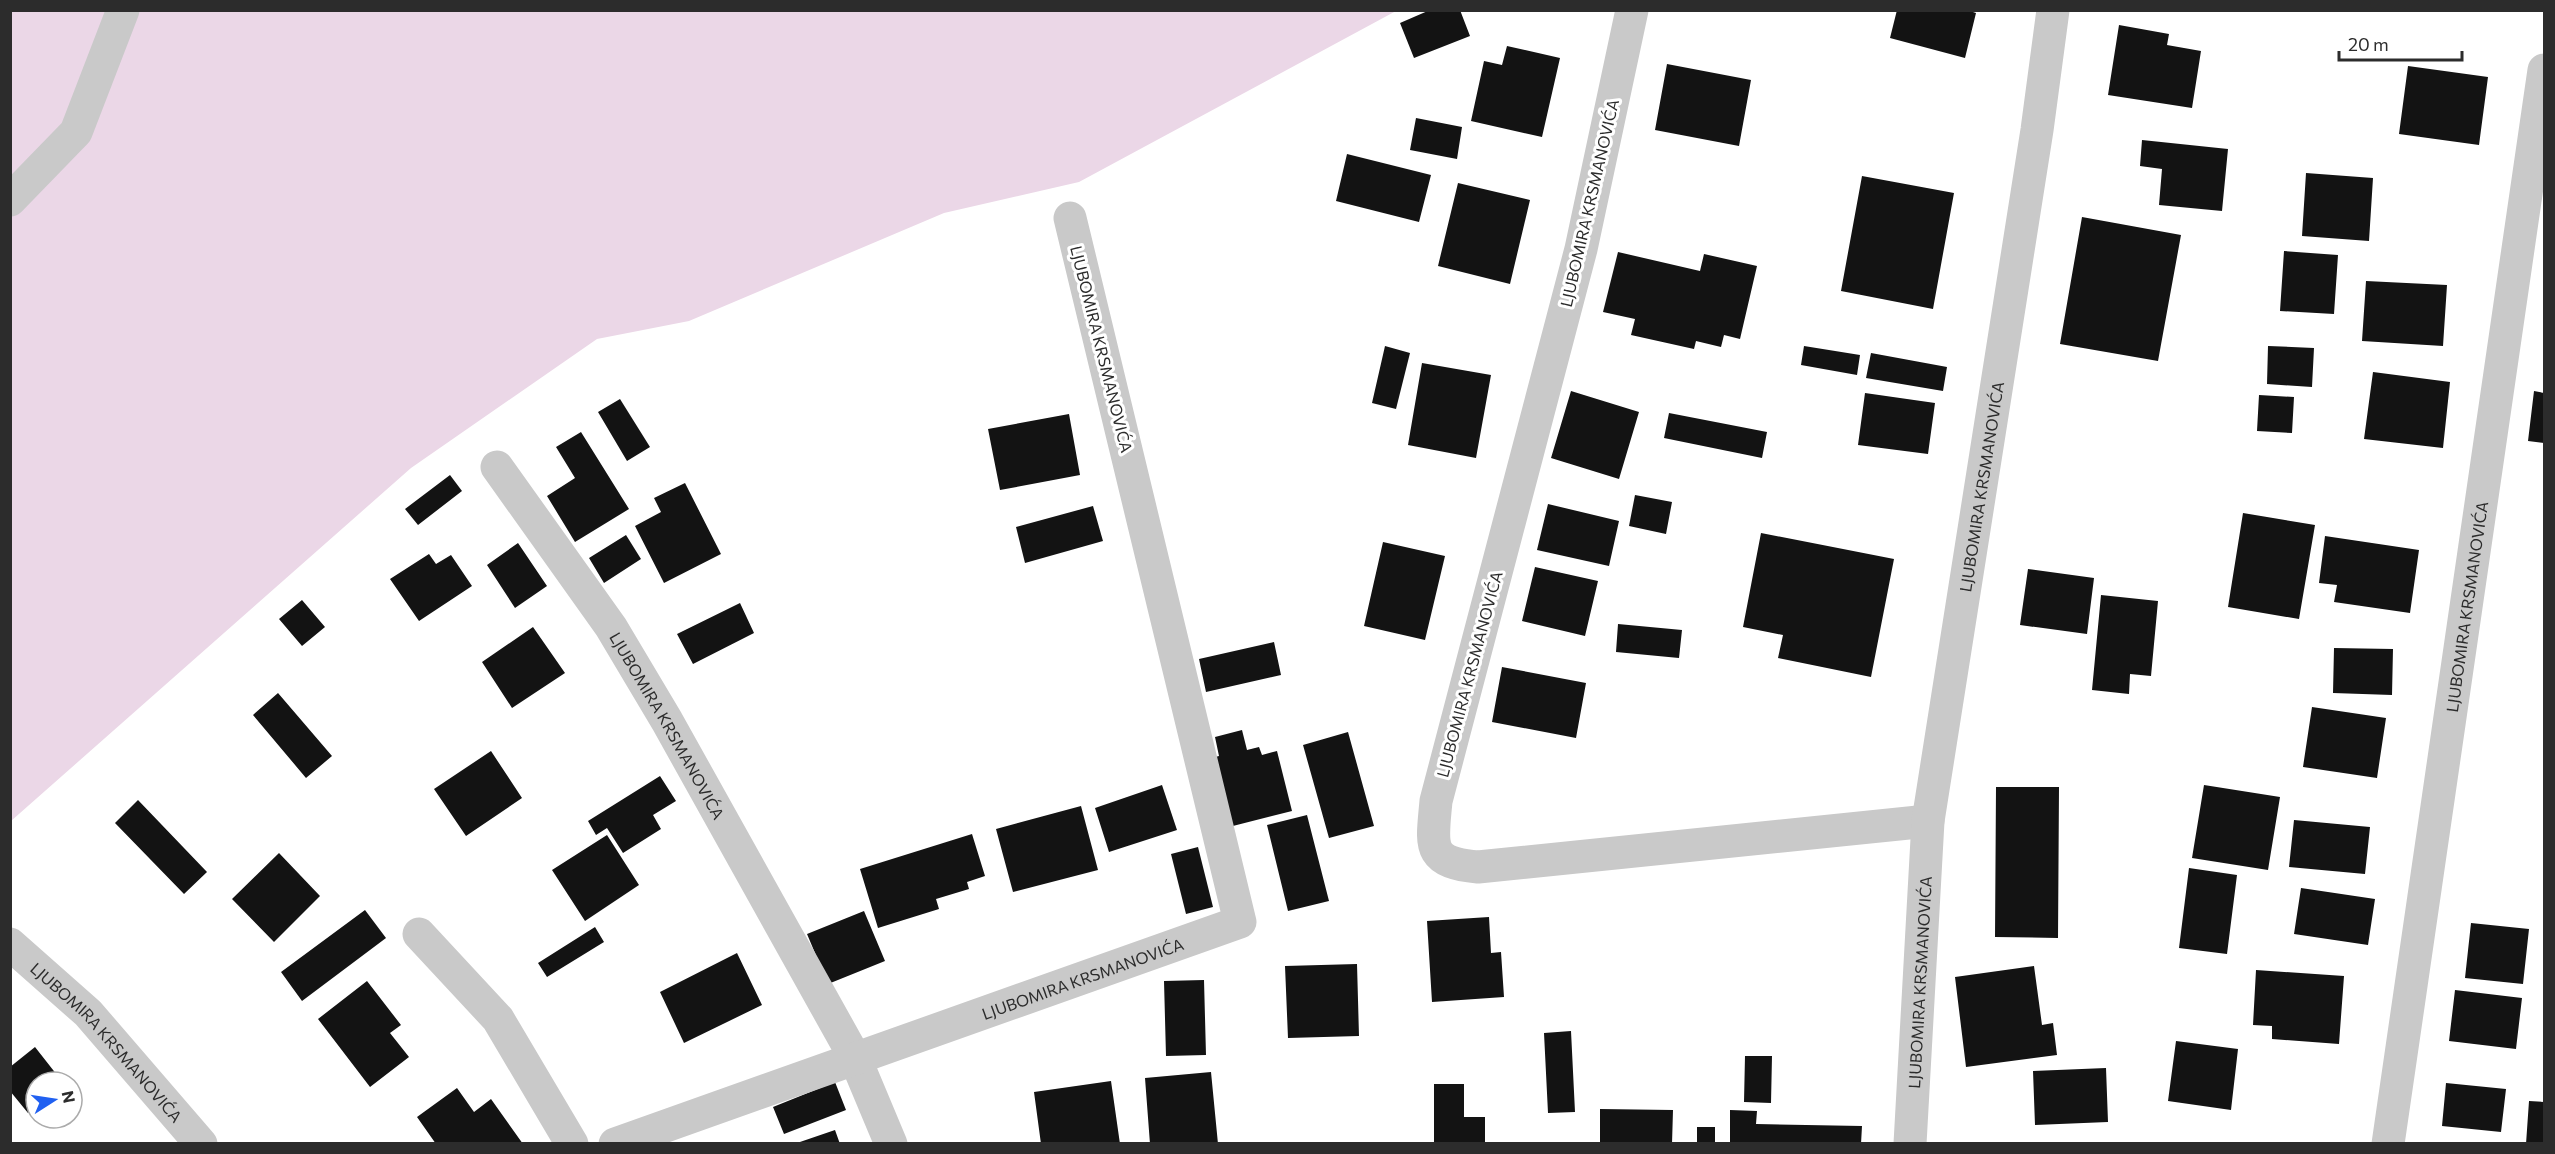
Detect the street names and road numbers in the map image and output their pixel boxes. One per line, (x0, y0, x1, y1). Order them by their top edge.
street label: LJUBOMIRA KRSMANOVIĆA (1556, 97, 1622, 309)
street label: LJUBOMIRA KRSMANOVIĆA (1067, 244, 1137, 454)
street label: LJUBOMIRA KRSMANOVIĆA (1955, 380, 2007, 593)
street label: LJUBOMIRA KRSMANOVIĆA (2441, 500, 2491, 713)
street label: LJUBOMIRA KRSMANOVIĆA (1432, 569, 1506, 779)
street label: LJUBOMIRA KRSMANOVIĆA (606, 628, 729, 822)
street label: LJUBOMIRA KRSMANOVIĆA (1904, 875, 1934, 1089)
street label: LJUBOMIRA KRSMANOVIĆA (979, 933, 1186, 1023)
street label: LJUBOMIRA KRSMANOVIĆA (27, 959, 187, 1127)

